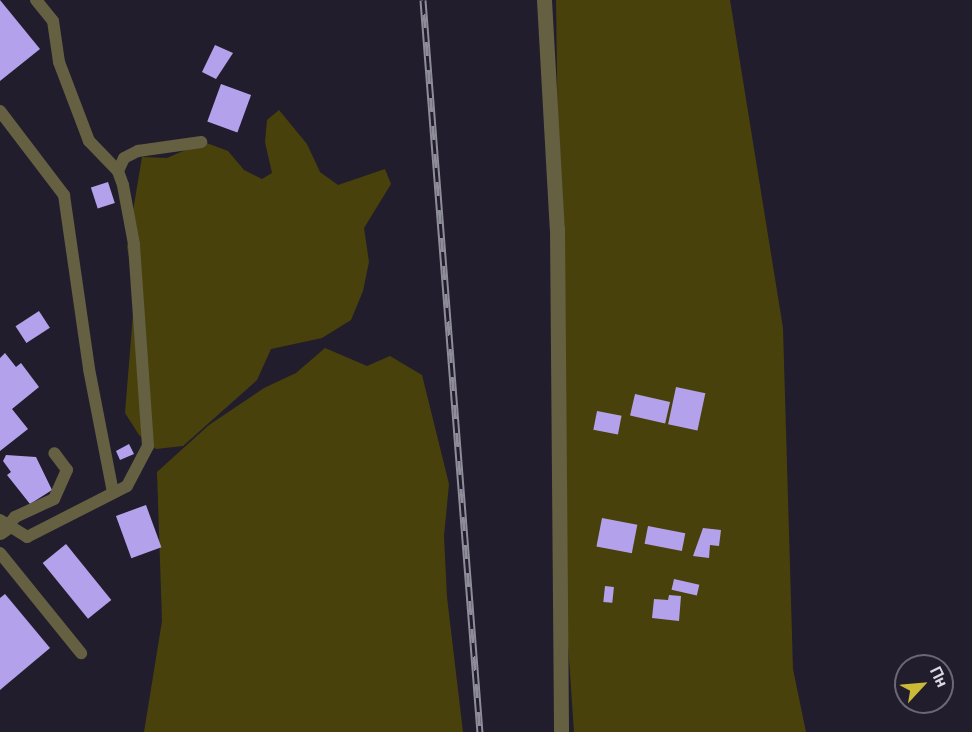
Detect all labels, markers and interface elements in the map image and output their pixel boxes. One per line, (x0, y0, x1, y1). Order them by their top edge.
north arrow (894, 654, 954, 714)
text: Пн (926, 663, 952, 690)

